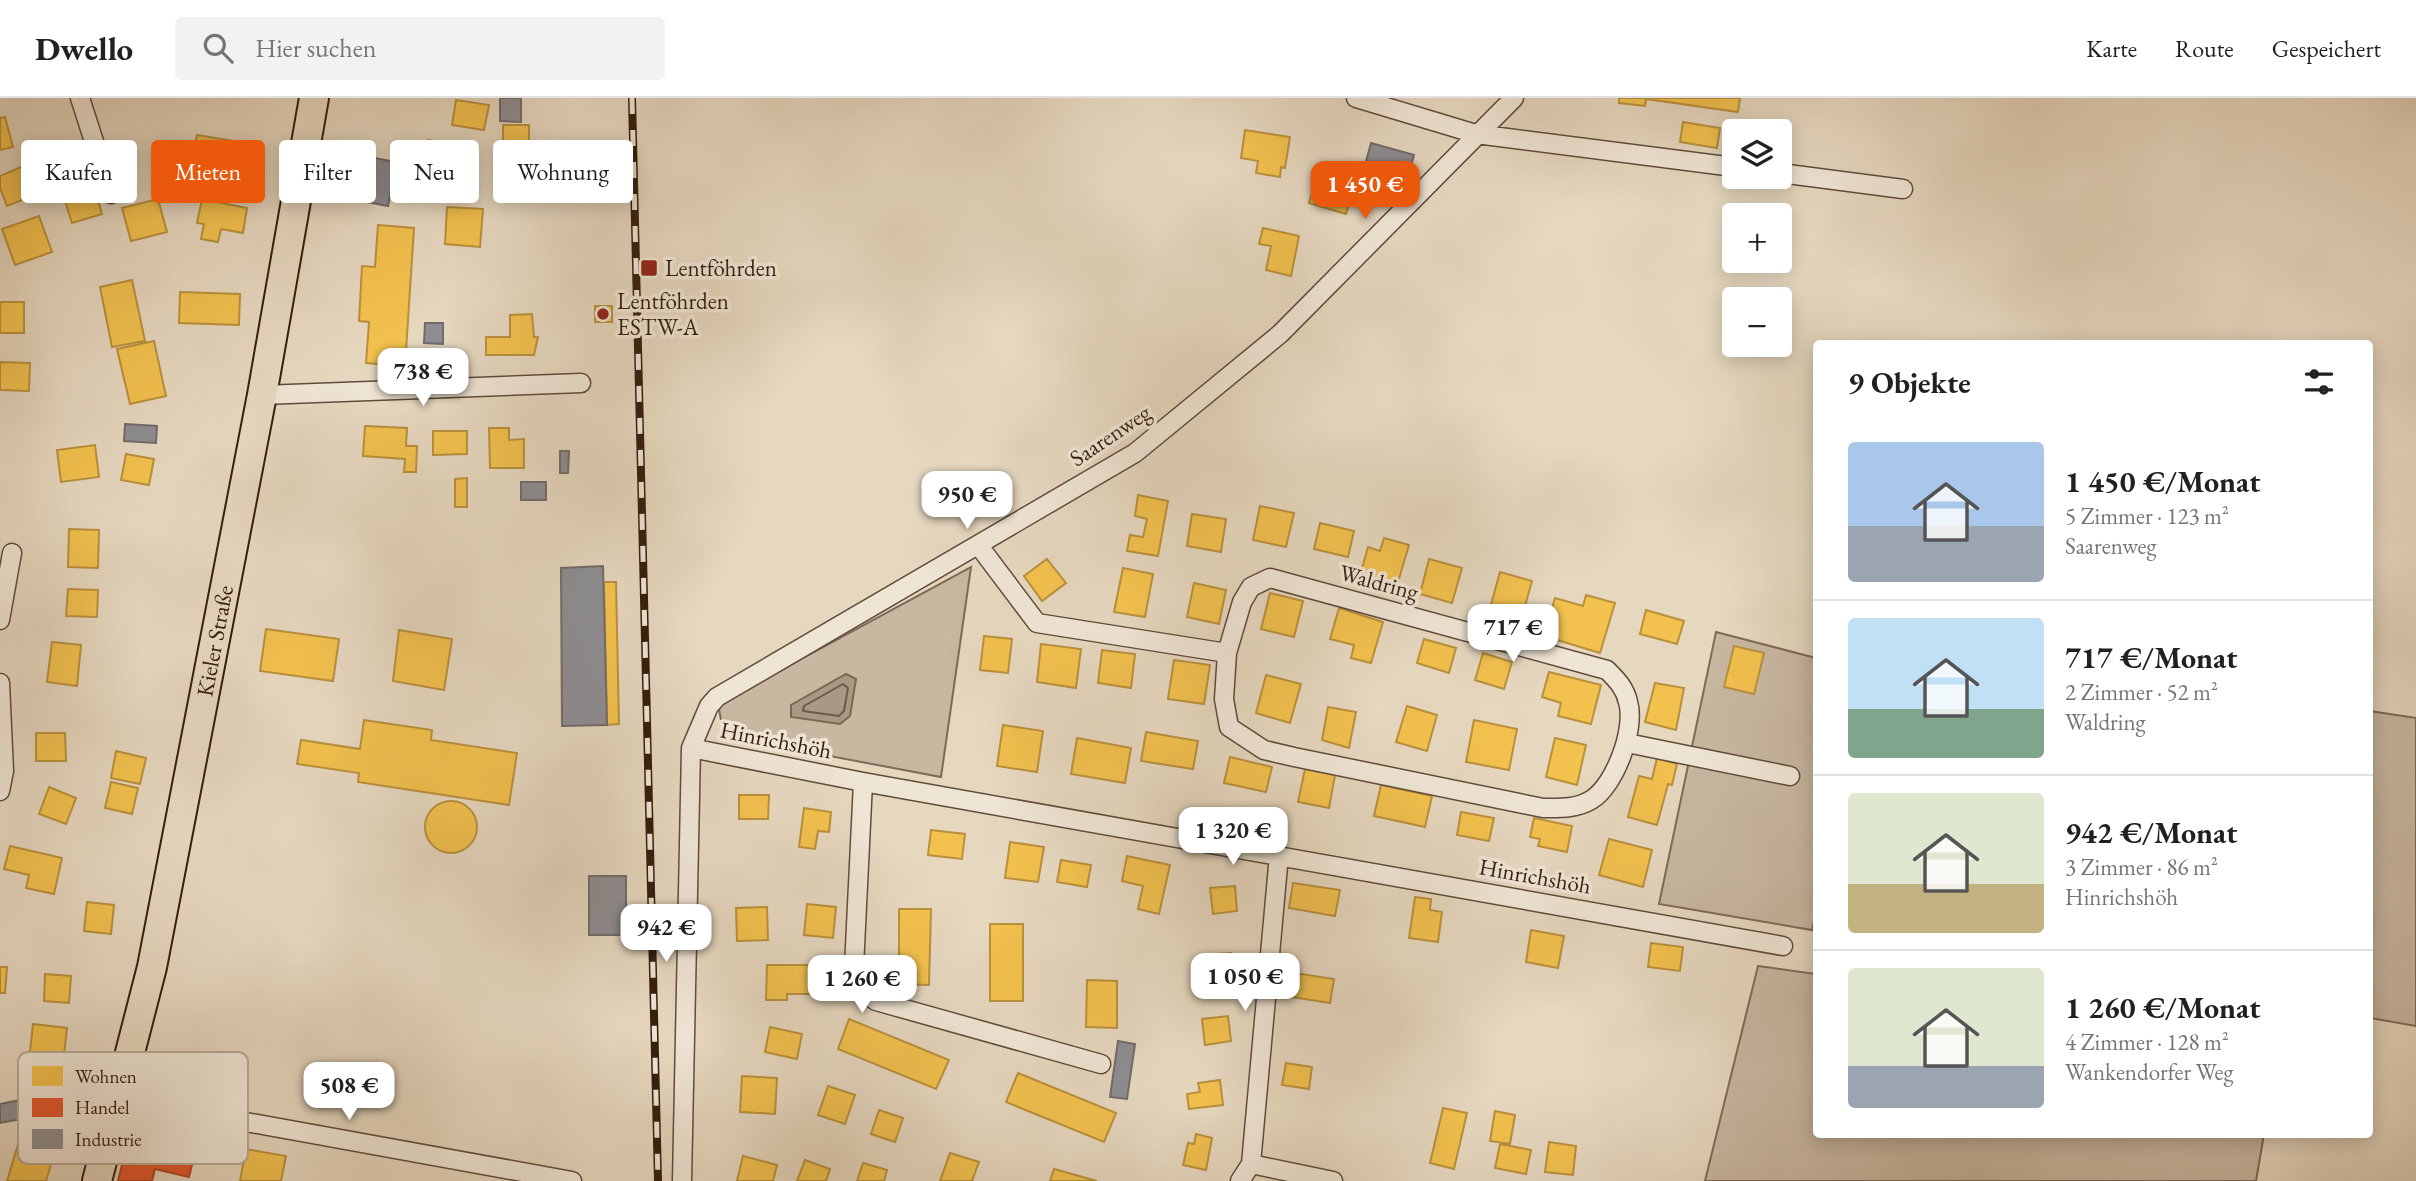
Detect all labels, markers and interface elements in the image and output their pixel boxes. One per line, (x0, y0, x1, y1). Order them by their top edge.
search box (175, 17, 665, 80)
text: Dwello (35, 27, 133, 70)
icon: search (199, 29, 237, 67)
text: Hier suchen (255, 31, 377, 65)
text: Karte (2086, 33, 2137, 64)
text: Route (2175, 33, 2234, 64)
text: Gespeichert (2272, 33, 2381, 64)
map controls (1722, 119, 1792, 357)
button: layers (1722, 119, 1792, 189)
chip: Kaufen (21, 140, 137, 203)
chip: Mieten (151, 140, 265, 203)
chip: Filter (279, 140, 376, 203)
chip: Neu (390, 140, 479, 203)
chip: Wohnung (493, 140, 633, 203)
pin: 1 450 € (1300, 162, 1430, 221)
text: 1 450 € (1327, 169, 1403, 199)
button: + (1722, 203, 1792, 273)
place label: Lentföhrden (665, 253, 777, 283)
marker: Lentföhrden (639, 258, 659, 278)
place label: Lentföhrden ESTW-A (617, 286, 729, 342)
button: − (1722, 287, 1792, 357)
marker: Lentföhrden ESTW-A (595, 306, 611, 322)
pin: 738 € (374, 348, 472, 408)
text: 738 € (394, 356, 452, 386)
text: 9 Objekte (1848, 363, 1971, 402)
icon: filters (2300, 363, 2338, 401)
street label: Saarenweg (1064, 396, 1157, 473)
text: 1 450 €/Monat (2065, 462, 2260, 501)
icon: home (1904, 470, 1988, 554)
pin: 950 € (918, 472, 1016, 531)
text: 950 € (938, 479, 996, 509)
text: 5 Zimmer · 123 m² (2065, 501, 2229, 531)
text: Saarenweg (2065, 531, 2156, 561)
street label: Waldring (1336, 557, 1423, 607)
street label: Kieler Straße (189, 583, 240, 699)
pin: 717 € (1464, 604, 1562, 664)
text: 717 € (1484, 612, 1542, 642)
text: 717 €/Monat (2065, 638, 2237, 677)
icon: home (1904, 646, 1988, 730)
text: 2 Zimmer · 52 m² (2065, 677, 2218, 707)
text: Waldring (2065, 707, 2146, 737)
street label: Hinrichshöh (718, 714, 835, 766)
pin: 1 320 € (1168, 808, 1298, 867)
text: 942 €/Monat (2065, 813, 2237, 852)
text: 1 320 € (1195, 815, 1271, 845)
icon: home (1904, 821, 1988, 905)
street label: Hinrichshöh (1477, 851, 1593, 901)
text: 3 Zimmer · 86 m² (2065, 852, 2218, 882)
text: Hinrichshöh (2065, 882, 2178, 912)
pin: 942 € (617, 904, 715, 964)
text: 942 € (637, 912, 695, 942)
pin: 1 050 € (1180, 954, 1310, 1013)
pin: 1 260 € (797, 956, 927, 1015)
text: 1 050 € (1207, 961, 1283, 991)
text: 1 260 € (824, 963, 900, 993)
text: 1 260 €/Monat (2065, 988, 2260, 1027)
icon: home (1904, 996, 1988, 1080)
text: 4 Zimmer · 128 m² (2065, 1027, 2229, 1057)
legend (18, 1052, 248, 1164)
text: Wankendorfer Weg (2065, 1057, 2233, 1087)
pin: 508 € (300, 1062, 398, 1122)
text: Wohnen (75, 1064, 137, 1089)
text: 508 € (320, 1070, 378, 1100)
text: Handel (75, 1095, 130, 1120)
text: Industrie (75, 1127, 142, 1152)

